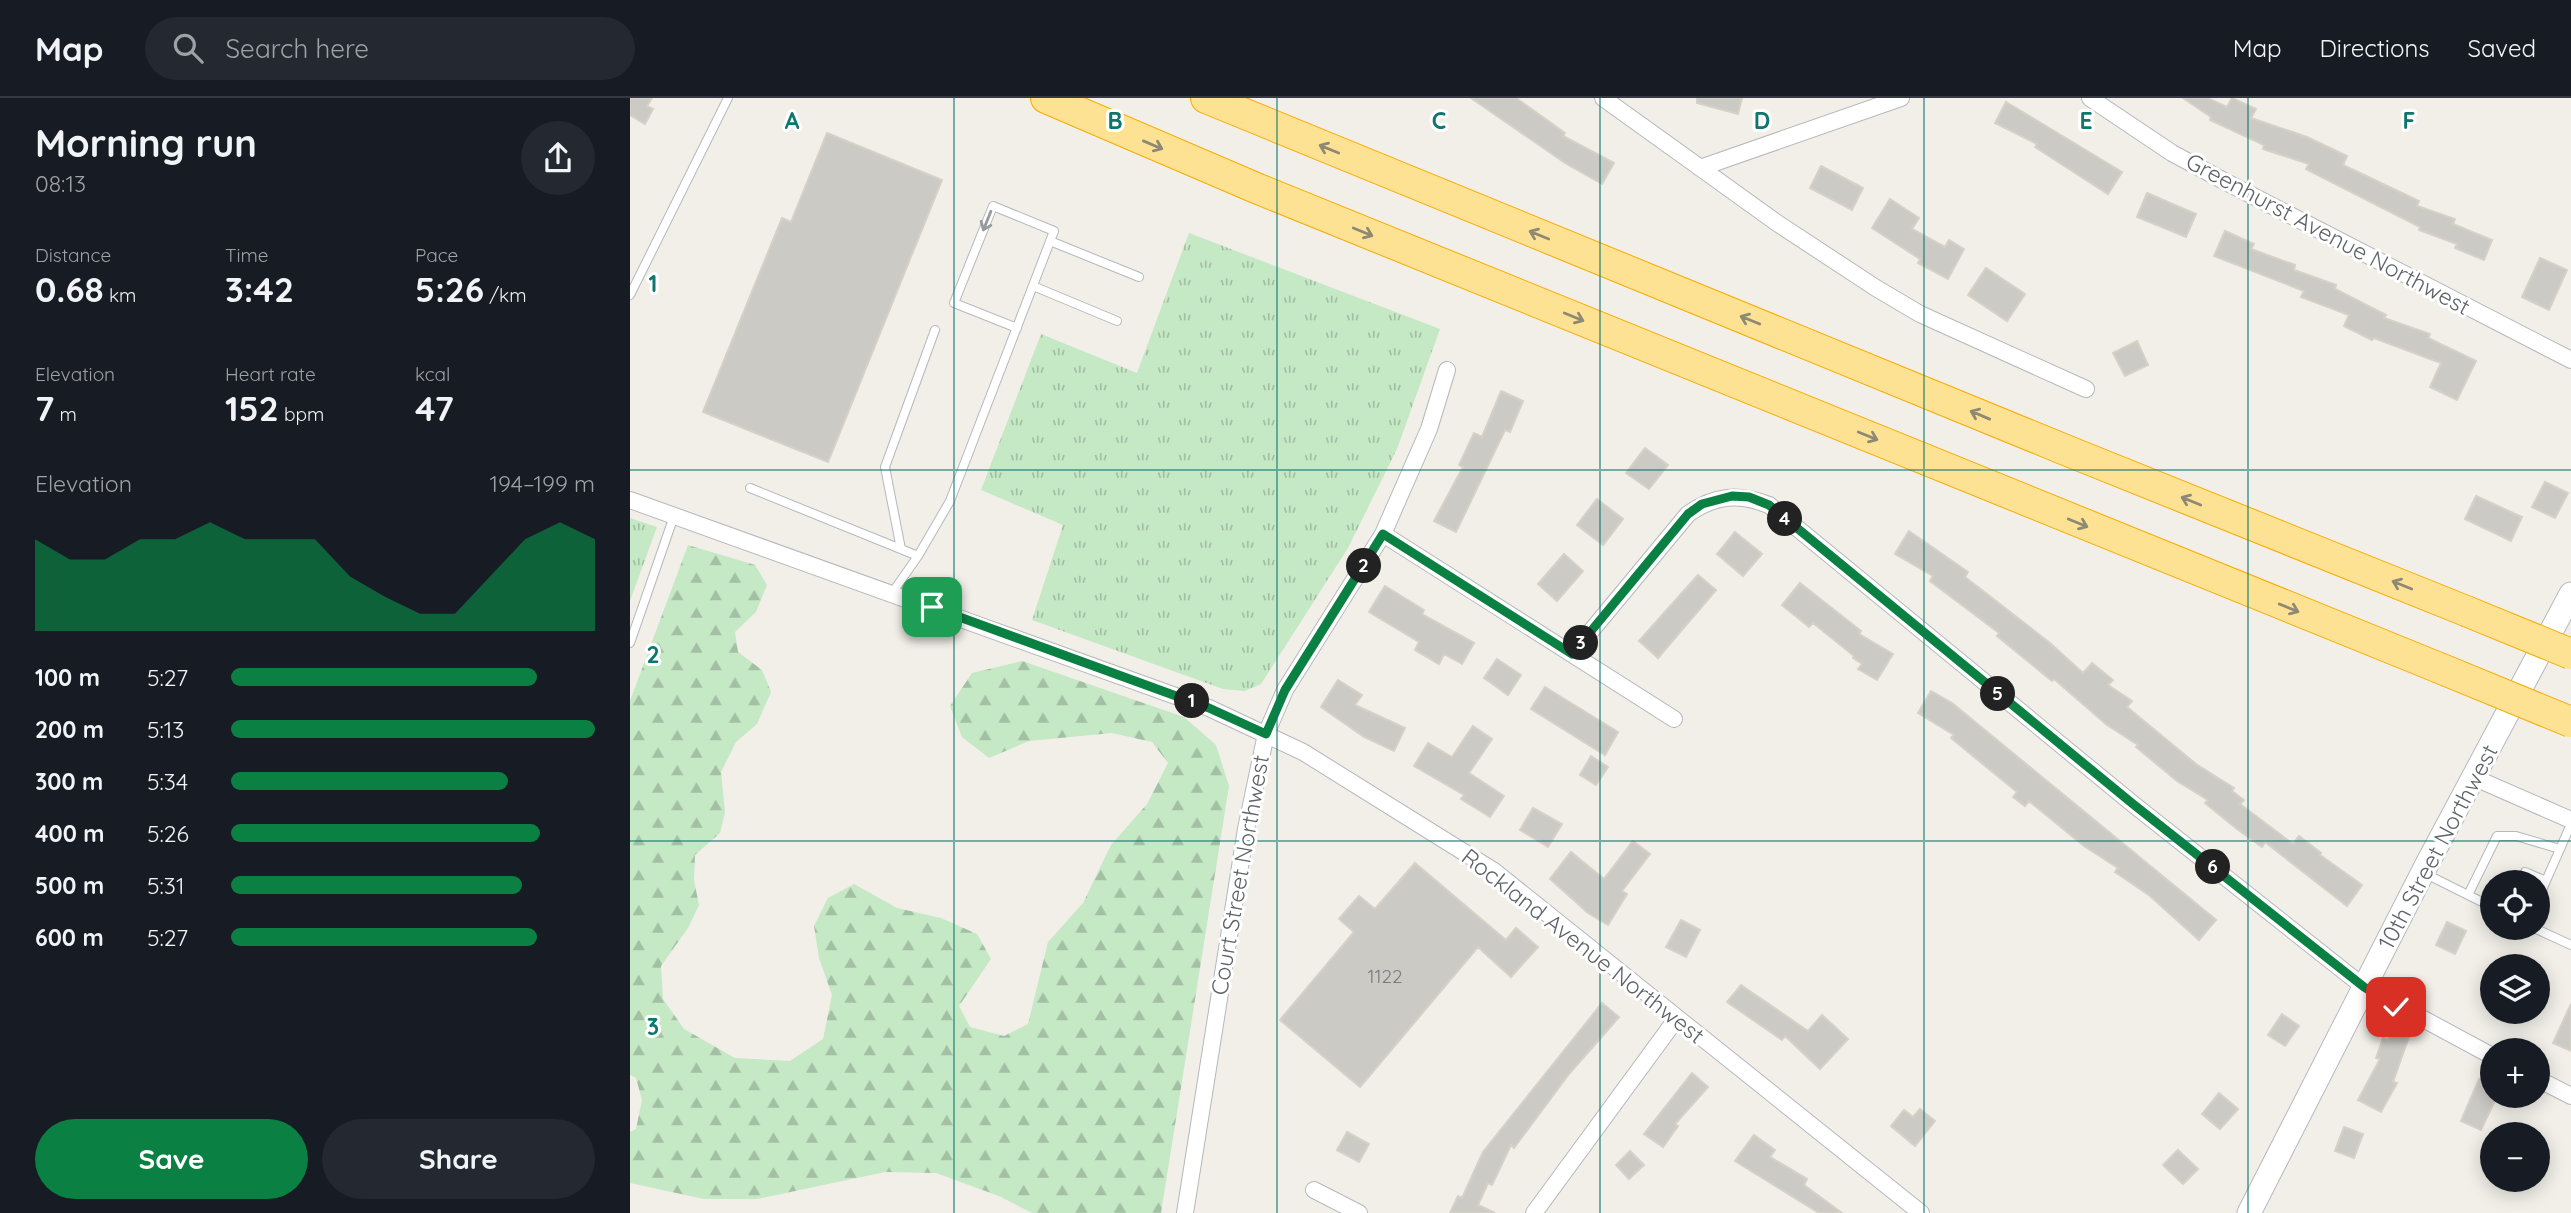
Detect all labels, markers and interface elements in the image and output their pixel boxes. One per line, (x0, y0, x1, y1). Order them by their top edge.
search box (145, 17, 635, 80)
text: Map (35, 28, 103, 69)
icon: search (169, 29, 207, 67)
text: Search here (225, 32, 369, 65)
text: Map (2233, 33, 2282, 63)
text: Directions (2320, 33, 2430, 63)
text: Saved (2468, 33, 2536, 63)
text: A (785, 106, 800, 135)
text: B (1107, 106, 1123, 135)
text: C (1432, 106, 1446, 135)
text: D (1754, 106, 1770, 135)
text: E (2079, 106, 2093, 135)
text: F (2403, 106, 2415, 135)
text: Morning run (35, 119, 257, 167)
button: share (521, 121, 595, 195)
one-way arrow (1142, 139, 1164, 152)
one-way arrow (1318, 142, 1340, 155)
street label: Greenhurst Avenue Northwest (2181, 146, 2475, 321)
text: 08:13 (35, 169, 86, 198)
one-way arrow (980, 210, 993, 231)
one-way arrow (1352, 226, 1374, 239)
one-way arrow (1529, 227, 1551, 240)
text: Distance (35, 243, 111, 267)
text: Time (225, 243, 269, 267)
text: Pace (415, 243, 458, 267)
text: 0.68 (35, 267, 104, 311)
text: 3:42 (225, 267, 294, 311)
text: 5:26 (415, 267, 484, 311)
text: 1 (649, 269, 657, 298)
text: km (104, 283, 136, 307)
text: /km (484, 283, 527, 307)
one-way arrow (1563, 312, 1585, 325)
one-way arrow (1740, 312, 1762, 325)
text: Elevation (35, 362, 115, 386)
text: Heart rate (225, 362, 316, 386)
text: kcal (415, 362, 450, 386)
text: 7 (35, 386, 54, 430)
text: 152 (225, 386, 279, 430)
text: 47 (415, 386, 454, 430)
text: m (54, 402, 77, 426)
text: bpm (279, 402, 324, 426)
one-way arrow (1970, 408, 1992, 421)
one-way arrow (1857, 431, 1878, 444)
text: Elevation (35, 469, 132, 498)
text: 194–199 m (489, 469, 595, 498)
one-way arrow (2181, 493, 2203, 506)
pin: 4 (1768, 502, 1802, 536)
text: 4 (1779, 506, 1790, 530)
one-way arrow (2067, 517, 2089, 530)
pin: 2 (1346, 548, 1382, 584)
text: 2 (1358, 553, 1369, 577)
pin (902, 577, 962, 637)
one-way arrow (2392, 578, 2414, 591)
icon: arrive (913, 588, 951, 626)
one-way arrow (2278, 602, 2300, 615)
pin: 3 (1564, 626, 1598, 660)
text: 3 (1575, 630, 1586, 654)
text: 2 (646, 640, 660, 669)
text: 100 m (35, 663, 100, 692)
text: 5:27 (147, 663, 188, 692)
pin: 5 (1980, 676, 2016, 712)
text: 5 (1992, 681, 2003, 705)
pin: 1 (1174, 684, 1210, 718)
text: 1 (1188, 688, 1195, 712)
text: 200 m (35, 715, 104, 744)
text: 5:13 (147, 715, 184, 744)
street label: 10th Street Northwest (2371, 739, 2504, 954)
street label: Court Street Northwest (1204, 752, 1275, 997)
text: 300 m (35, 767, 103, 796)
text: 5:34 (147, 767, 188, 796)
text: 400 m (35, 819, 104, 848)
text: 5:26 (147, 819, 189, 848)
street label: Rockland Avenue Northwest (1456, 842, 1711, 1050)
pin: 6 (2196, 850, 2230, 884)
text: 6 (2207, 854, 2218, 878)
map controls (2480, 870, 2550, 1192)
button: locate (2480, 870, 2550, 940)
text: 500 m (35, 871, 104, 900)
text: 5:31 (147, 871, 184, 900)
text: 600 m (35, 923, 104, 952)
text: 5:27 (147, 923, 188, 952)
button: layers (2480, 954, 2550, 1024)
house number: 1122 (1367, 964, 1403, 988)
pin (2366, 977, 2426, 1037)
icon: check (2377, 988, 2415, 1026)
text: 3 (647, 1012, 659, 1041)
button: + (2480, 1038, 2550, 1108)
button: Save (35, 1119, 308, 1199)
button: Share (322, 1119, 595, 1199)
button: − (2480, 1122, 2550, 1192)

